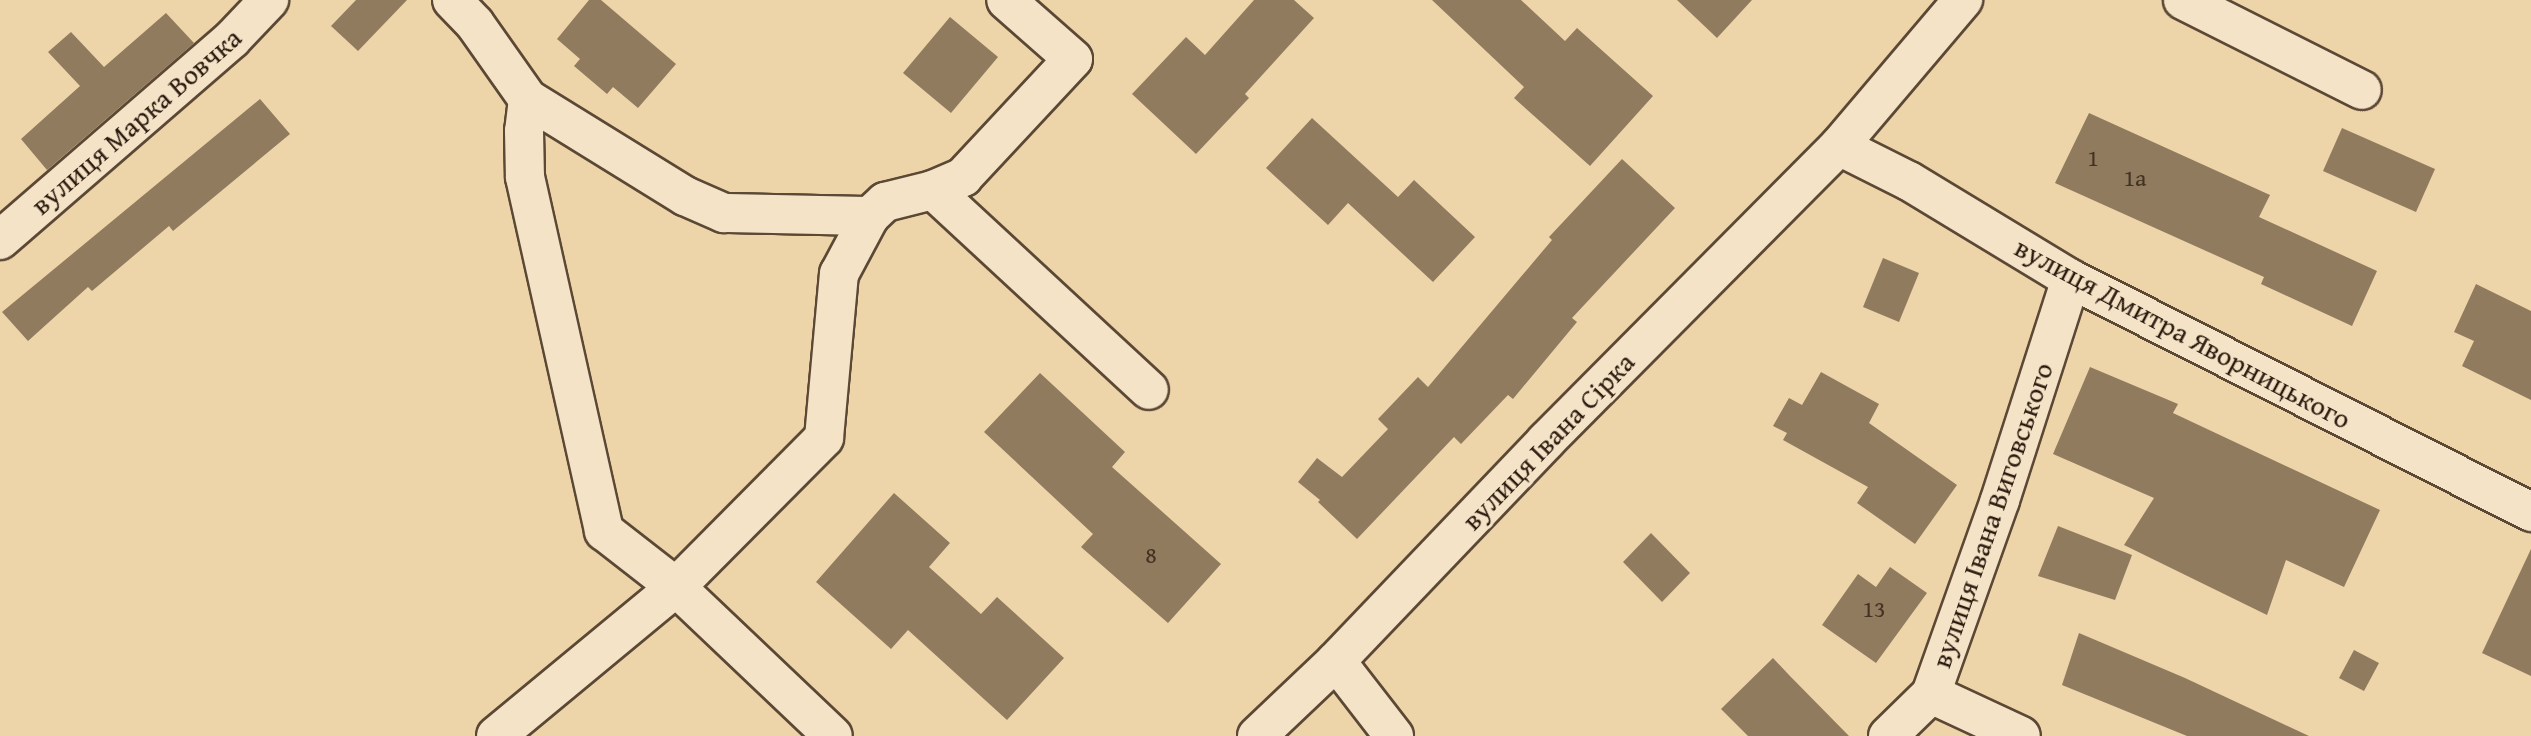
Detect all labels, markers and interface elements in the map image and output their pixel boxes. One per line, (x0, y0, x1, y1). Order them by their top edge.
street label: вулиця Марка Вовчка (24, 21, 248, 221)
house number: 1 (2087, 144, 2099, 172)
house number: 1а (2124, 164, 2146, 192)
street label: вулиця Дмитра Яворницького (2009, 230, 2357, 436)
street label: вулиця Івана Сірка (1455, 345, 1641, 537)
street label: вулиця Івана Виговського (1924, 358, 2060, 672)
house number: 8 (1145, 541, 1157, 569)
house number: 13 (1862, 595, 1886, 623)

